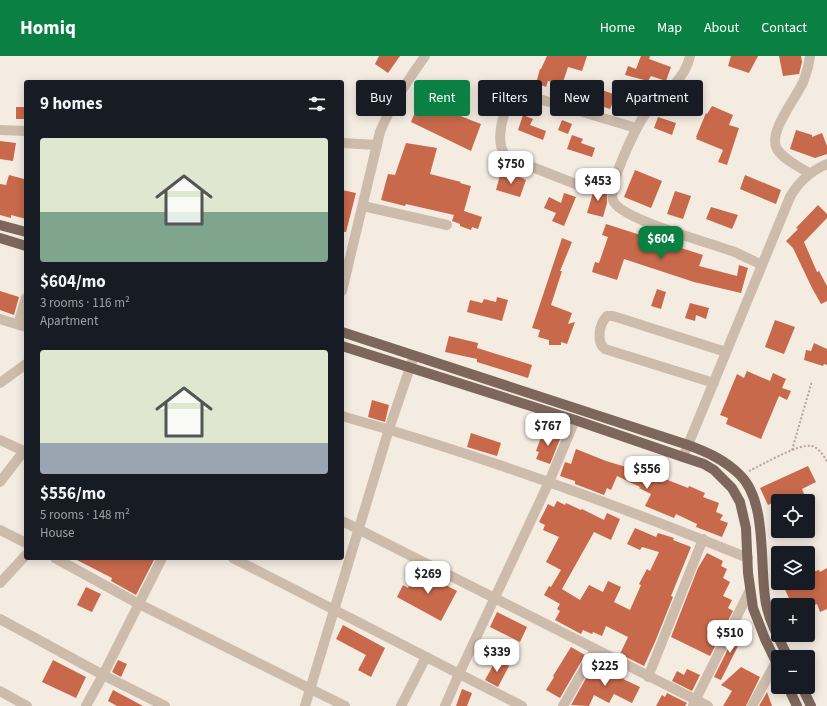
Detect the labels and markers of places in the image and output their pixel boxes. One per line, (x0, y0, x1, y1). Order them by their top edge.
pin: $750 (487, 151, 535, 185)
pin: $453 (574, 168, 622, 202)
pin: $604 (637, 226, 685, 260)
pin: $767 (524, 413, 572, 447)
pin: $556 (623, 456, 671, 490)
pin: $269 (404, 561, 452, 595)
pin: $510 (706, 620, 754, 654)
pin: $339 (473, 639, 521, 673)
pin: $225 (581, 653, 629, 687)

